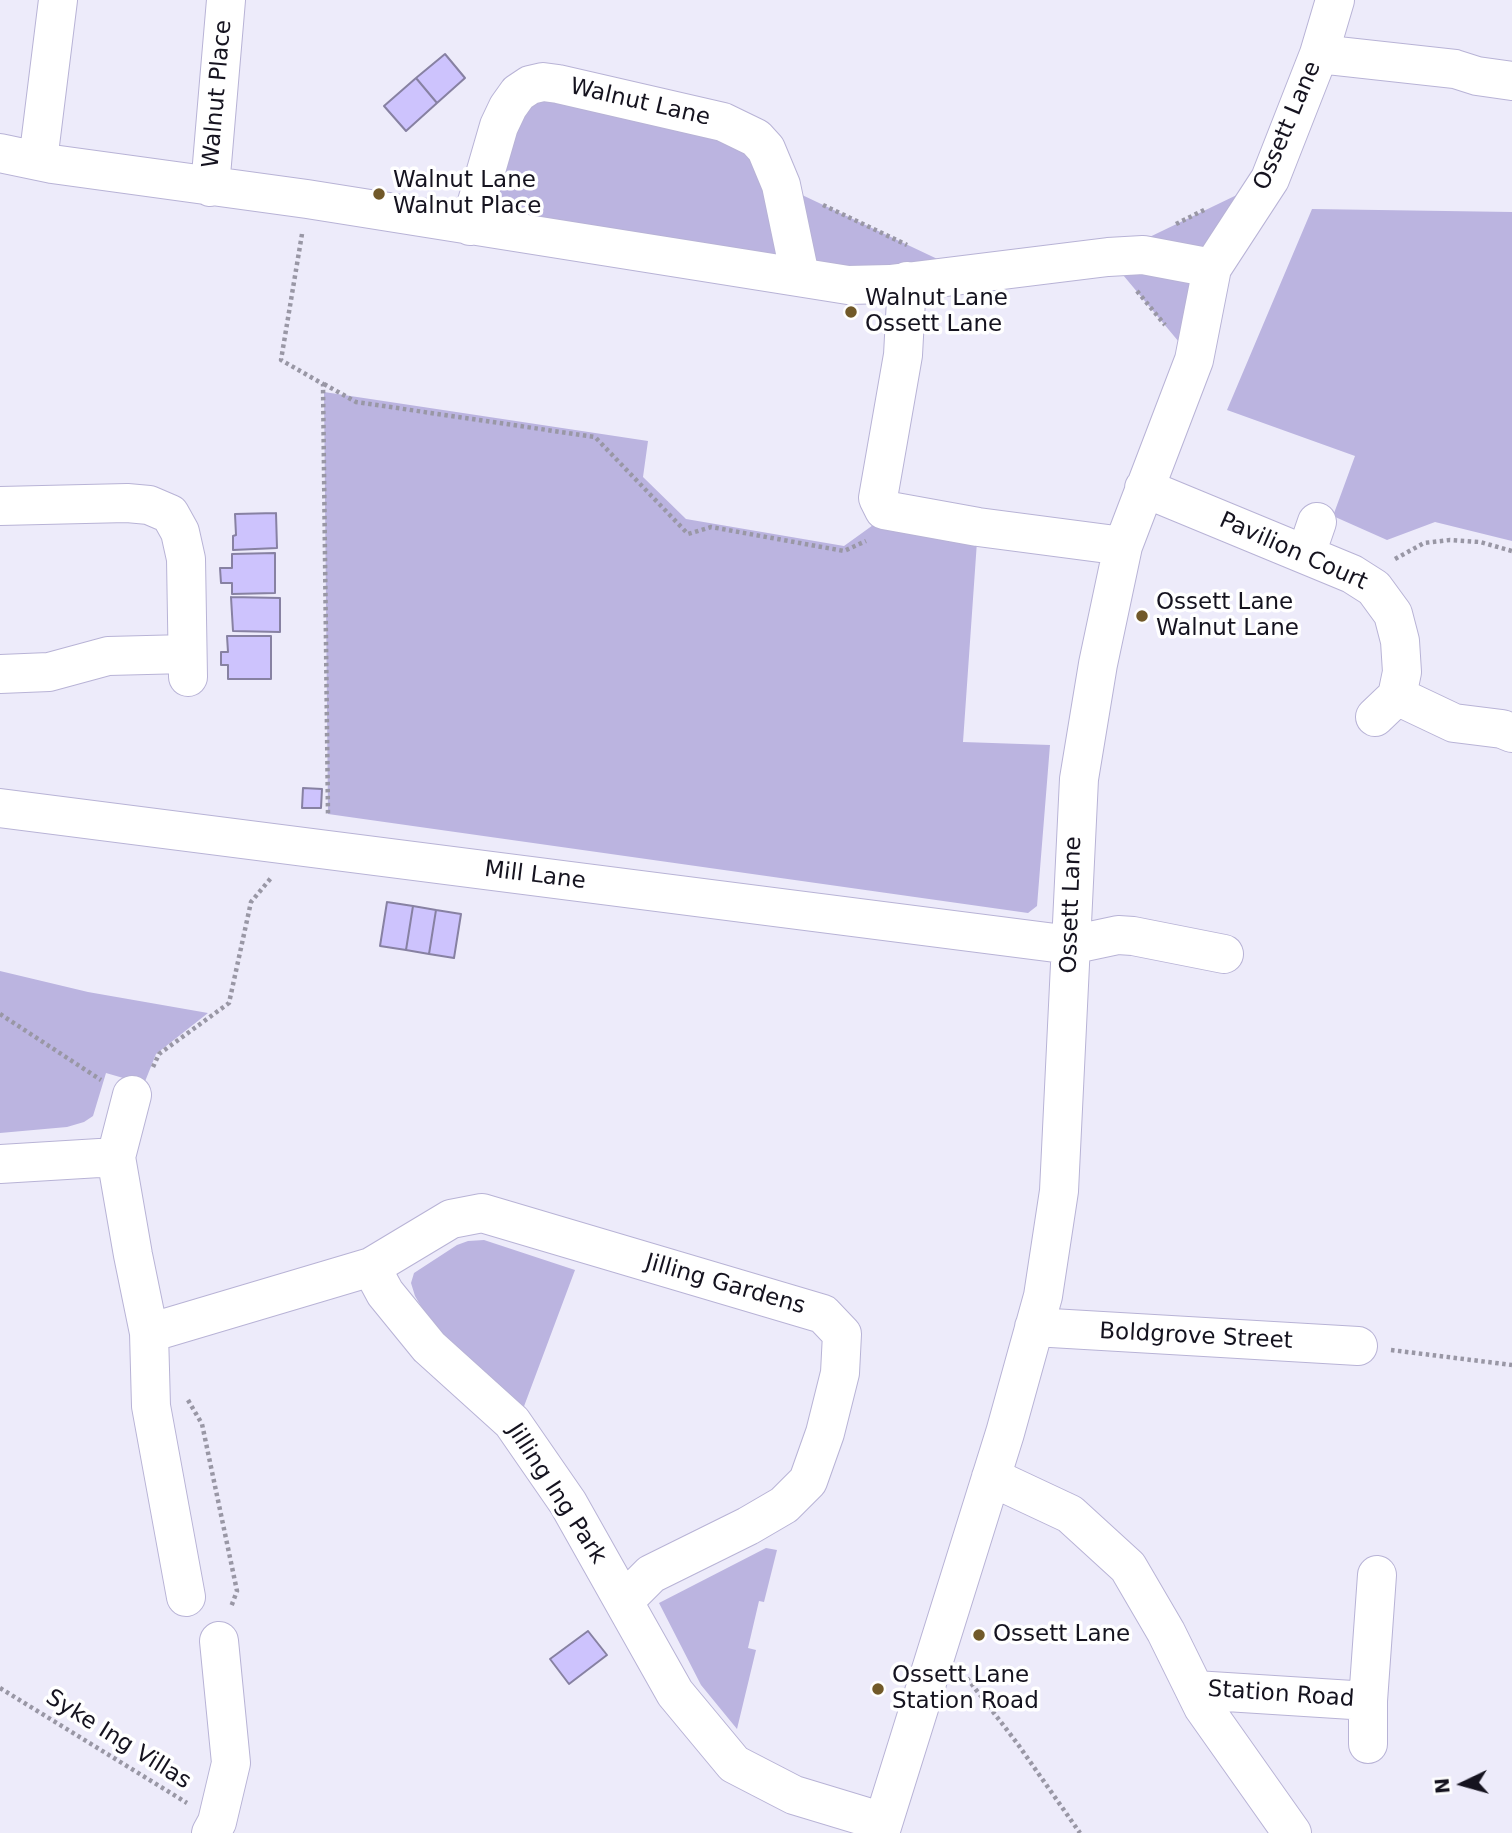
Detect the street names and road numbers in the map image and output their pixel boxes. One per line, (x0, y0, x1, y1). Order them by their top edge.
street label: Walnut Place (198, 19, 238, 169)
street label: Ossett Lane (1248, 57, 1328, 195)
street label: Walnut Lane (567, 73, 713, 133)
street label: Pavilion Court (1215, 507, 1371, 597)
street label: Ossett Lane (1056, 836, 1088, 974)
street label: Mill Lane (483, 856, 587, 896)
street label: Jilling Gardens (642, 1249, 808, 1321)
street label: Boldgrove Street (1099, 1318, 1293, 1356)
street label: Jilling Ing Park (500, 1419, 612, 1569)
street label: Station Road (1207, 1676, 1355, 1714)
street label: Syke Ing Villas (40, 1684, 196, 1796)

